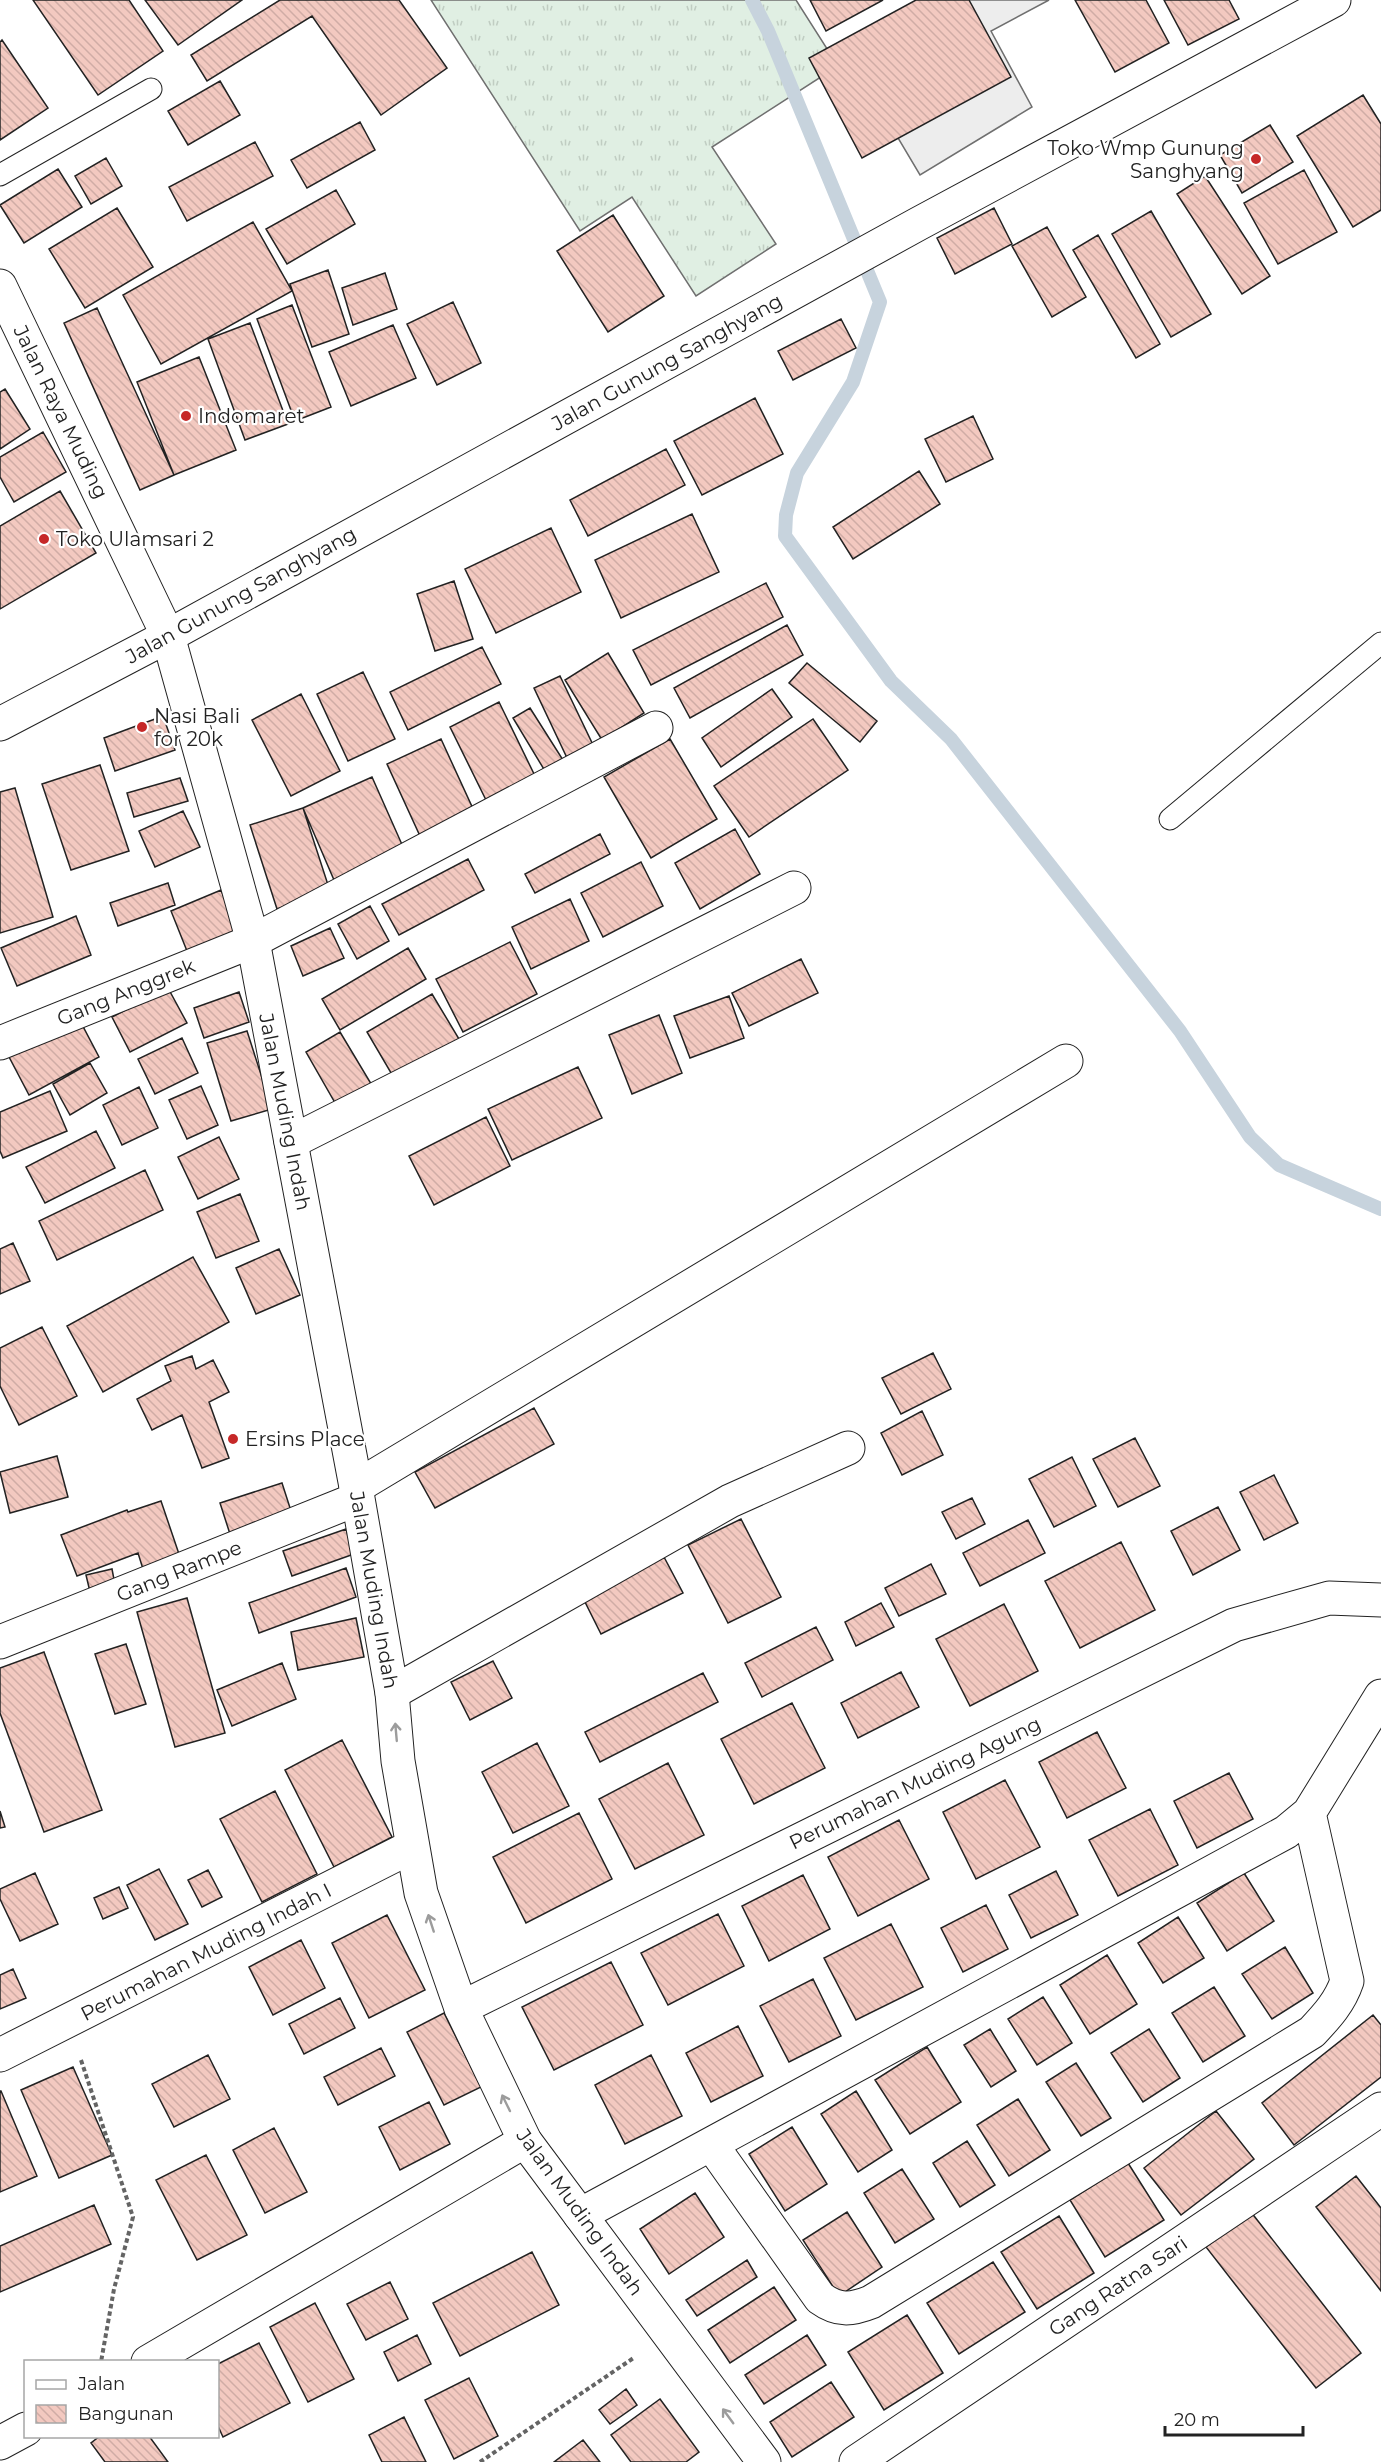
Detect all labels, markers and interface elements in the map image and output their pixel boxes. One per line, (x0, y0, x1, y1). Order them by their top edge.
place label: Toko Wmp Gunung Sanghyang (1047, 136, 1244, 183)
marker: Toko Wmp Gunung Sanghyang (1249, 152, 1263, 166)
street label: Jalan Gunung Sanghyang (547, 288, 787, 436)
street label: Jalan Raya Muding (8, 321, 113, 503)
place label: Indomaret (198, 404, 305, 428)
marker: Indomaret (179, 409, 193, 423)
street label: Jalan Gunung Sanghyang (121, 521, 361, 669)
place label: Toko Ulamsari 2 (56, 527, 214, 551)
marker: Toko Ulamsari 2 (37, 532, 51, 546)
place label: Nasi Bali for 20k (154, 704, 240, 751)
marker: Nasi Bali for 20k (135, 720, 149, 734)
street label: Gang Anggrek (53, 953, 199, 1031)
street label: Jalan Muding Indah (254, 1010, 316, 1213)
place label: Ersins Place (245, 1427, 365, 1451)
marker: Ersins Place (226, 1432, 240, 1446)
street label: Jalan Muding Indah (345, 1488, 403, 1691)
street label: Gang Rampe (113, 1535, 245, 1607)
street label: Perumahan Muding Agung (785, 1711, 1045, 1855)
one-way arrow (390, 1723, 401, 1743)
street label: Perumahan Muding Indah I (77, 1878, 335, 2026)
one-way arrow (425, 1914, 436, 1933)
one-way arrow (500, 2094, 512, 2112)
street label: Jalan Muding Indah (511, 2123, 649, 2300)
street label: Gang Ratna Sari (1044, 2231, 1192, 2341)
legend (24, 2360, 219, 2438)
text: Jalan (77, 2373, 125, 2395)
scale bar (1165, 2399, 1303, 2437)
text: Bangunan (78, 2403, 174, 2425)
one-way arrow (722, 2408, 735, 2424)
text: 20 m (1174, 2409, 1220, 2431)

